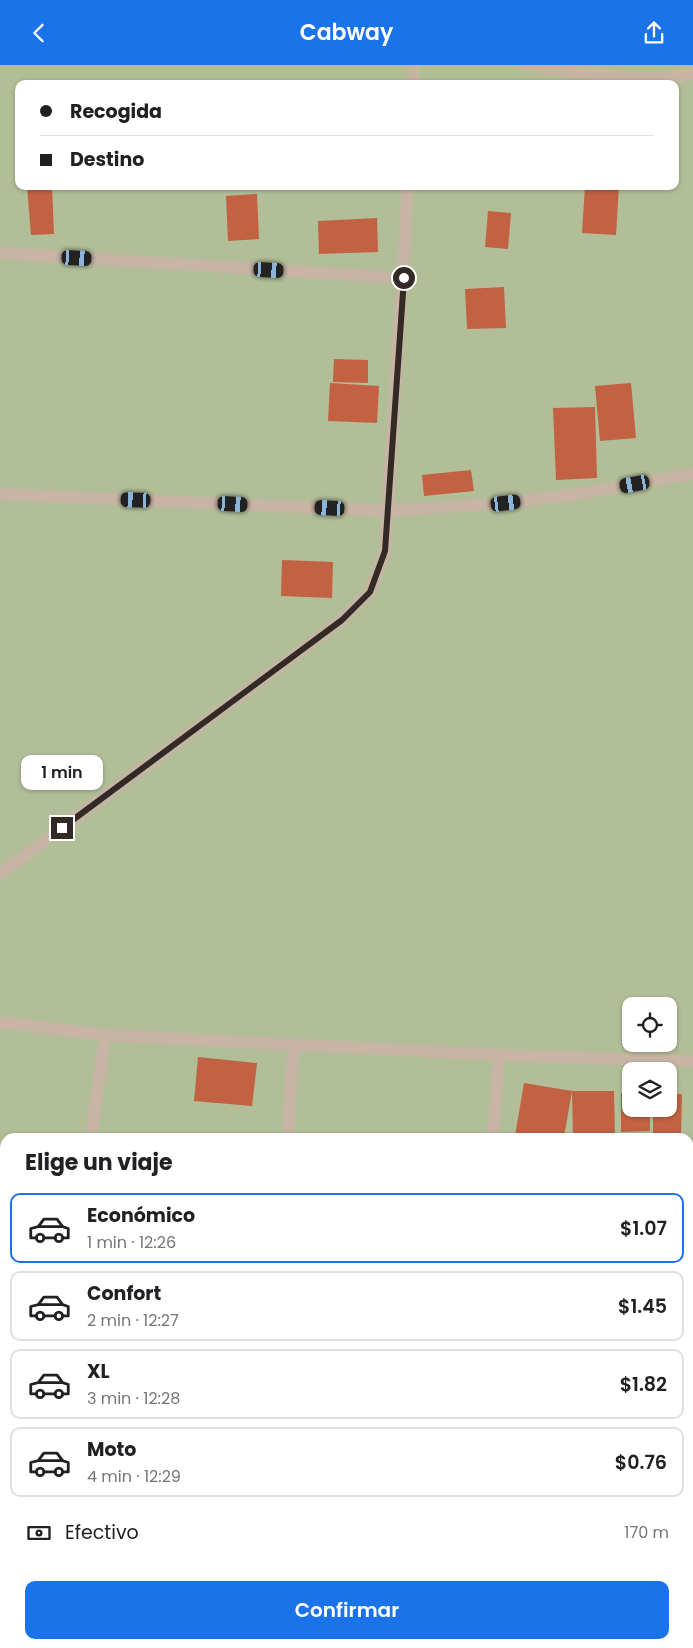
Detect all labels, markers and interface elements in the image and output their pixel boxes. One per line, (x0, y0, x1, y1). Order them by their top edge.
text: Cabway (300, 17, 393, 48)
icon: back (25, 19, 53, 47)
icon: share (640, 19, 668, 47)
text: Recogida (70, 98, 162, 125)
text: Destino (70, 146, 144, 173)
car (61, 250, 92, 266)
car (253, 262, 284, 278)
route start (393, 267, 415, 289)
car (618, 474, 651, 494)
car (120, 492, 151, 508)
car (490, 494, 521, 512)
car (217, 496, 248, 512)
car (314, 500, 345, 516)
callout: 1 min (21, 755, 103, 791)
text: 1 min (41, 761, 83, 784)
route end (51, 817, 73, 839)
map controls (622, 997, 677, 1117)
button: locate (622, 997, 677, 1052)
button: layers (622, 1062, 677, 1117)
text: Elige un viaje (25, 1147, 173, 1178)
text: Económico (87, 1202, 195, 1229)
icon: car (27, 1206, 72, 1251)
text: $1.07 (620, 1215, 667, 1242)
text: 1 min · 12:26 (87, 1231, 176, 1254)
text: Confort (87, 1280, 161, 1307)
icon: car (27, 1284, 72, 1329)
text: $1.45 (618, 1293, 667, 1320)
text: 2 min · 12:27 (87, 1309, 179, 1332)
text: XL (87, 1358, 110, 1385)
icon: car (27, 1362, 72, 1407)
text: $1.82 (620, 1371, 667, 1398)
text: 3 min · 12:28 (87, 1387, 180, 1410)
text: Moto (87, 1436, 136, 1463)
icon: car (27, 1440, 72, 1485)
text: $0.76 (615, 1449, 667, 1476)
text: 4 min · 12:29 (87, 1465, 181, 1488)
icon: cash (25, 1519, 53, 1547)
text: Efectivo (65, 1519, 139, 1546)
text: 170 m (624, 1521, 669, 1544)
button: Confirmar (25, 1581, 669, 1639)

